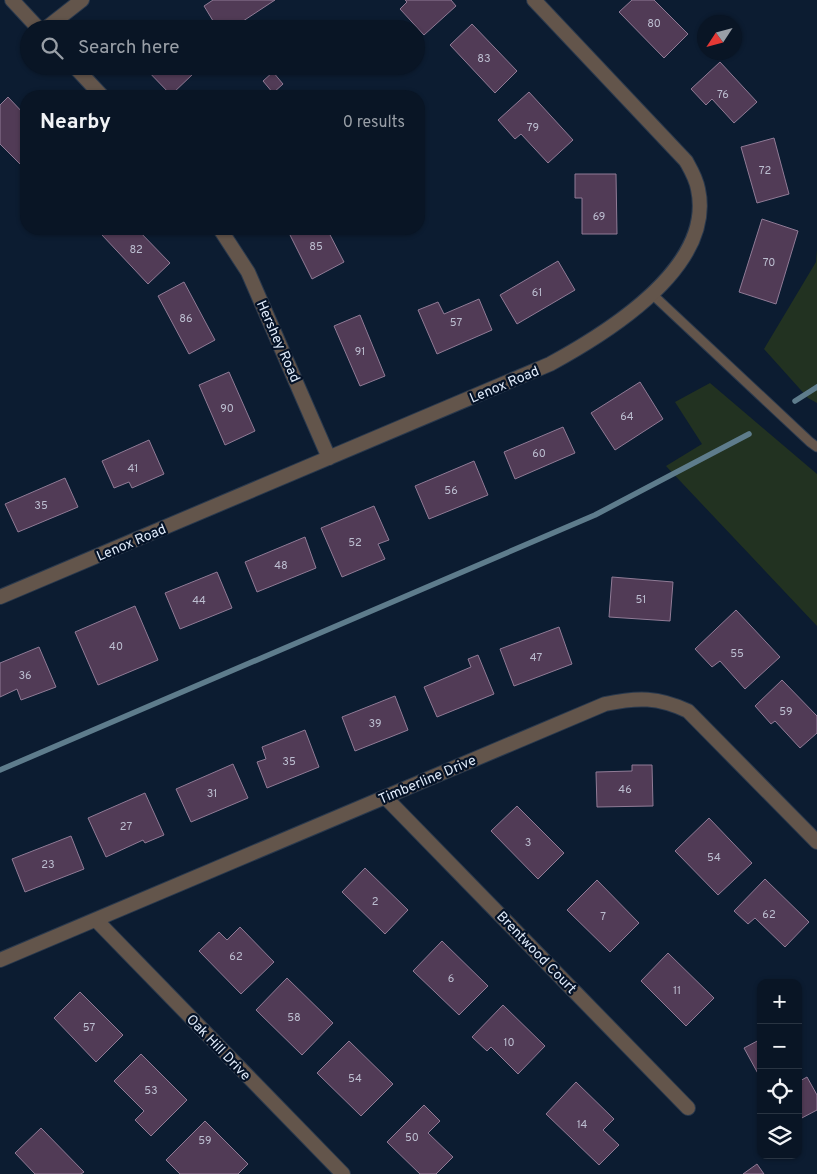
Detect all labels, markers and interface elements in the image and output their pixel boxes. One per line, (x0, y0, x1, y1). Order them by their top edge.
north arrow (697, 15, 742, 60)
house number: 80 (647, 17, 661, 31)
search box (20, 20, 425, 75)
icon: search (38, 34, 66, 62)
text: Search here (78, 36, 180, 60)
house number: 83 (477, 52, 491, 66)
house number: 76 (717, 88, 729, 102)
text: Nearby (40, 109, 111, 136)
text: 0 results (343, 113, 405, 133)
house number: 79 (527, 121, 539, 135)
house number: 72 (759, 164, 771, 178)
house number: 69 (593, 210, 605, 224)
house number: 85 (309, 240, 323, 254)
house number: 82 (129, 243, 143, 257)
house number: 70 (763, 256, 775, 270)
house number: 61 (532, 286, 542, 300)
street label: Hershey Road (252, 298, 303, 385)
house number: 86 (179, 312, 193, 326)
house number: 57 (450, 316, 462, 330)
house number: 91 (355, 345, 365, 359)
street label: Lenox Road (467, 363, 542, 408)
house number: 90 (220, 402, 234, 416)
house number: 64 (620, 410, 634, 424)
house number: 60 (532, 447, 546, 461)
house number: 41 (128, 462, 138, 476)
house number: 56 (444, 484, 458, 498)
house number: 35 (34, 499, 48, 513)
street label: Lenox Road (94, 521, 169, 566)
house number: 52 (348, 536, 362, 550)
house number: 48 (274, 559, 288, 573)
house number: 51 (636, 593, 646, 607)
house number: 44 (192, 594, 206, 608)
house number: 40 (109, 640, 123, 654)
house number: 55 (730, 647, 744, 661)
house number: 47 (530, 651, 542, 665)
house number: 36 (18, 669, 32, 683)
house number: 59 (779, 705, 793, 719)
house number: 39 (369, 717, 381, 731)
street label: Timberline Drive (376, 752, 479, 809)
house number: 35 (282, 755, 296, 769)
house number: 46 (618, 783, 632, 797)
house number: 31 (207, 787, 217, 801)
house number: 27 (120, 820, 132, 834)
house number: 3 (525, 836, 531, 850)
house number: 54 (707, 851, 721, 865)
house number: 23 (41, 858, 55, 872)
house number: 2 (372, 895, 378, 909)
street label: Brentwood Court (492, 908, 579, 998)
house number: 62 (762, 908, 776, 922)
house number: 7 (600, 910, 606, 924)
house number: 62 (229, 950, 243, 964)
house number: 6 (448, 972, 454, 986)
map controls (757, 979, 802, 1159)
button: + (757, 979, 802, 1024)
house number: 11 (673, 984, 681, 998)
street label: Oak Hill Drive (182, 1011, 254, 1085)
house number: 58 (287, 1011, 301, 1025)
house number: 57 (83, 1021, 95, 1035)
button: − (757, 1024, 802, 1069)
house number: 10 (503, 1036, 515, 1050)
button: locate (757, 1069, 802, 1114)
house number: 54 (348, 1072, 362, 1086)
house number: 53 (144, 1084, 158, 1098)
button: layers (757, 1114, 802, 1159)
house number: 14 (577, 1118, 588, 1132)
house number: 50 (405, 1131, 419, 1145)
house number: 59 (198, 1134, 212, 1148)

